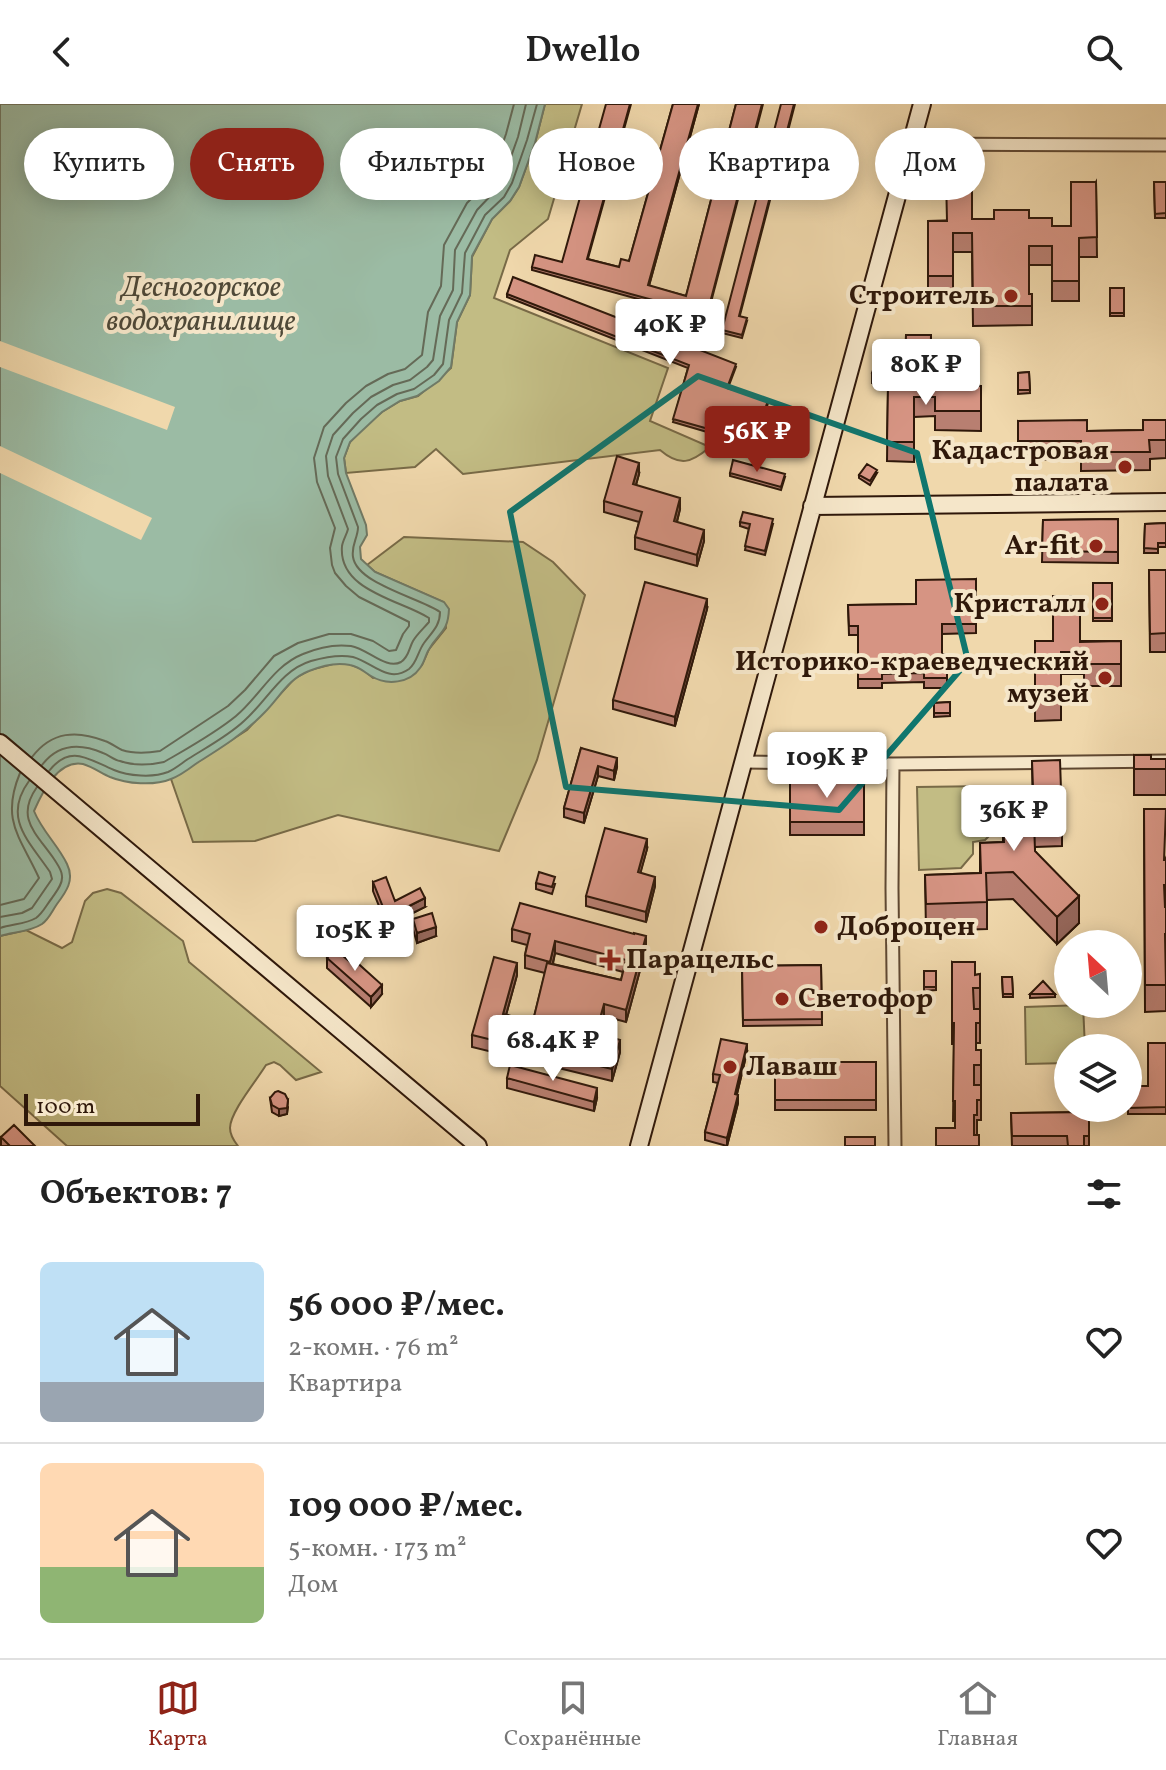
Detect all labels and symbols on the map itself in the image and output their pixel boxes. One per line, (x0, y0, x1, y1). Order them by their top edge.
water label: Десногорское водохранилище (106, 267, 296, 343)
place label: Строитель (849, 277, 995, 316)
marker: Строитель (1002, 287, 1020, 305)
pin: 40K ₽ (614, 299, 726, 367)
pin: 80K ₽ (870, 339, 982, 407)
pin: 56K ₽ (701, 406, 813, 474)
place label: Кадастровая палата (931, 432, 1109, 503)
marker: Кадастровая палата (1116, 458, 1134, 476)
place label: Ar-fit (1005, 527, 1080, 566)
marker: Ar-fit (1087, 537, 1105, 555)
place label: Кристалл (953, 585, 1086, 624)
marker: Кристалл (1093, 595, 1111, 613)
place label: Историко-краеведческий музей (735, 643, 1089, 714)
marker: Историко-краеведческий музей (1096, 669, 1114, 687)
pin: 109K ₽ (762, 732, 892, 800)
pin: 36K ₽ (958, 785, 1070, 853)
pin: 105K ₽ (290, 905, 420, 973)
place label: Доброцен (837, 908, 975, 947)
marker: Доброцен (812, 918, 830, 936)
north arrow (1054, 930, 1142, 1018)
place label: Парацельс (626, 941, 774, 980)
marker: Парацельс (601, 951, 619, 969)
place label: Светофор (798, 980, 933, 1019)
marker: Светофор (773, 990, 791, 1008)
pin: 68.4K ₽ (479, 1015, 627, 1083)
place label: Лаваш (746, 1048, 837, 1087)
marker: Лаваш (721, 1058, 739, 1076)
scale bar (24, 1090, 200, 1126)

